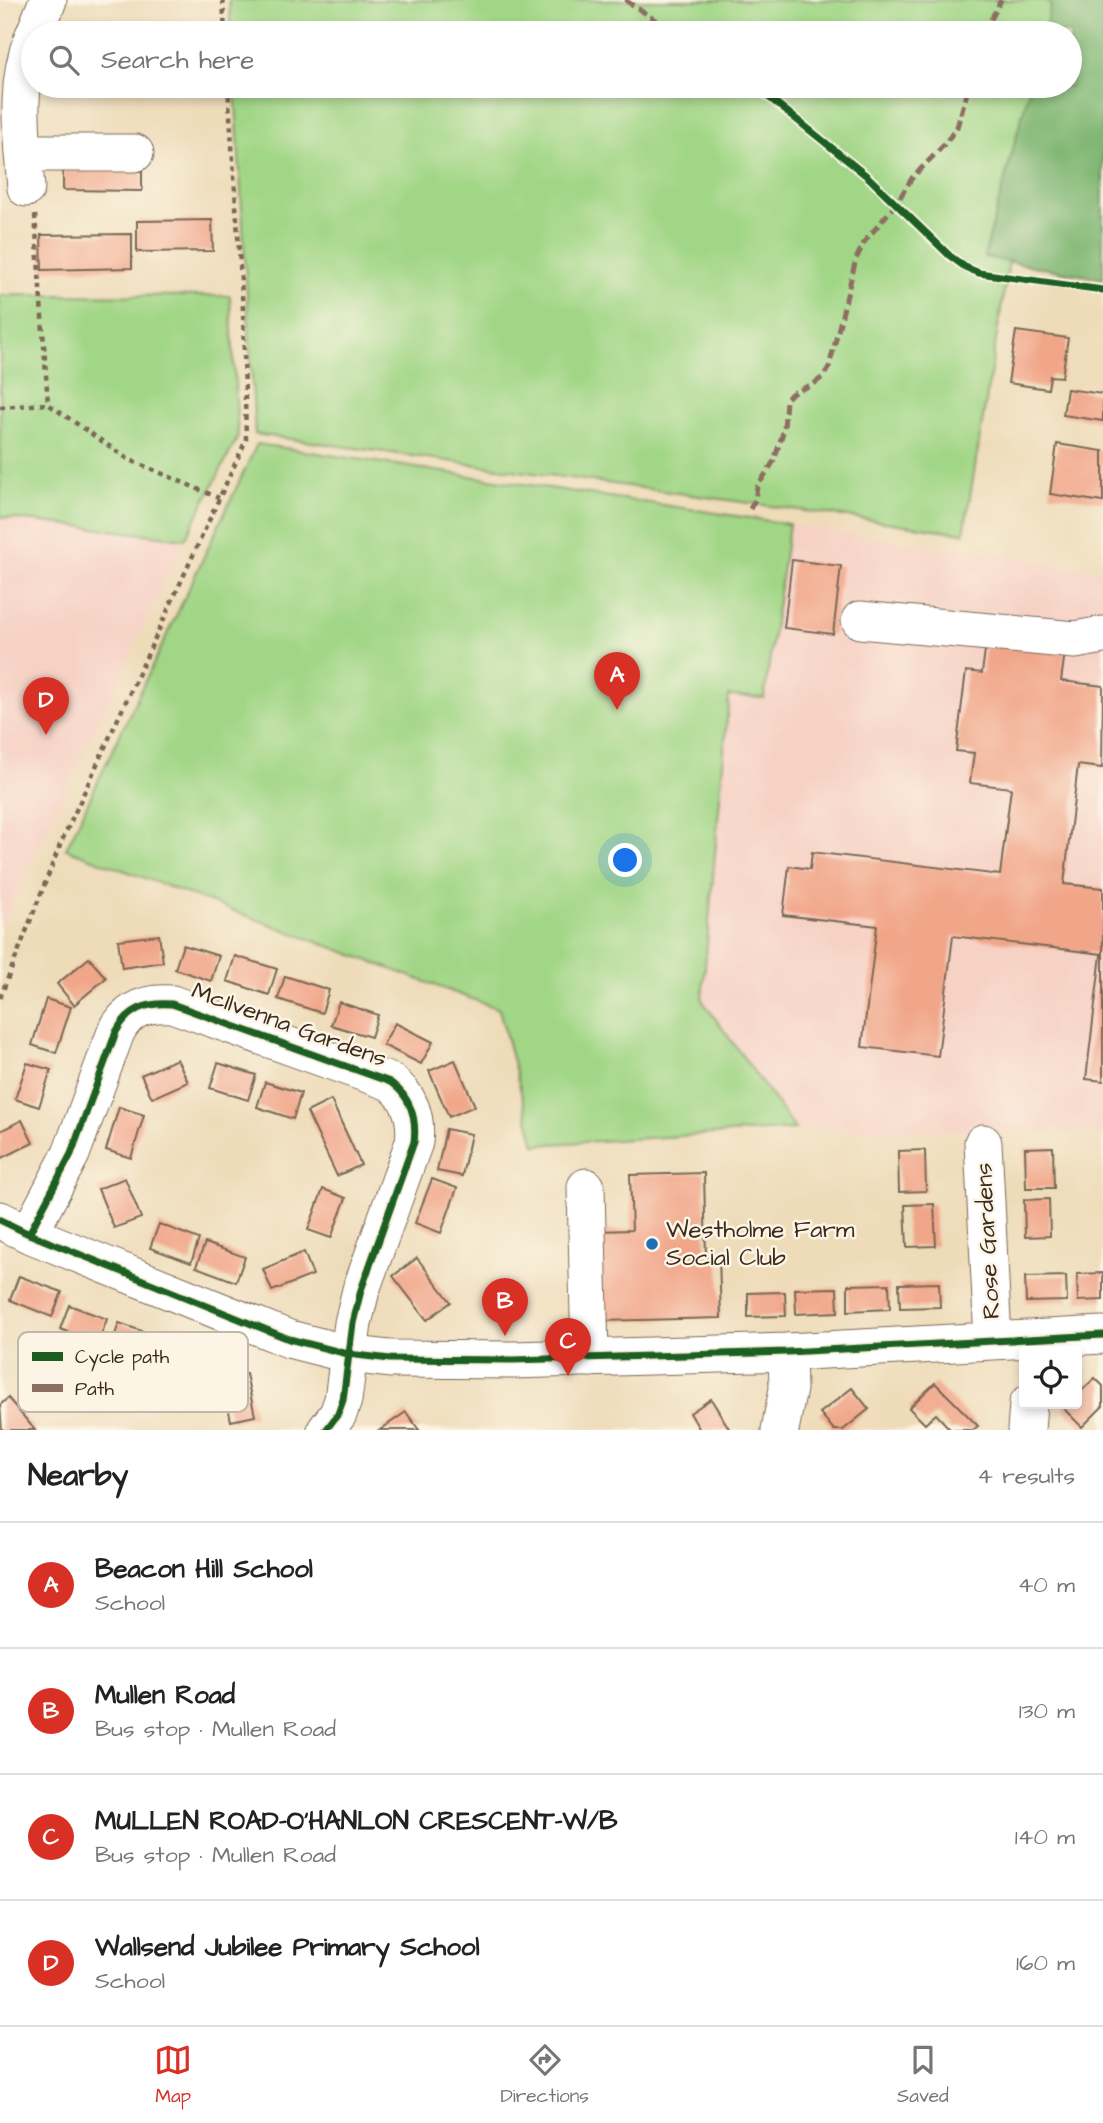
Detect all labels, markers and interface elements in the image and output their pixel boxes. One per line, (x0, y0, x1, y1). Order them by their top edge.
search box (21, 21, 1082, 98)
icon: search (45, 41, 83, 79)
text: Search here (101, 42, 254, 78)
pin: A (594, 652, 640, 710)
pin: D (23, 677, 69, 735)
your location (608, 843, 642, 877)
street label: McIlvenna Gardens (187, 974, 391, 1076)
street label: Rose Gardens (967, 1162, 1009, 1320)
place label: Westholme Farm Social Club (666, 1213, 855, 1275)
marker: Westholme Farm Social Club (644, 1236, 660, 1252)
pin: B (482, 1278, 528, 1336)
pin: C (545, 1318, 591, 1376)
legend (18, 1332, 248, 1412)
text: Cycle path (75, 1344, 170, 1372)
map controls (1019, 1346, 1082, 1409)
button: locate (1019, 1346, 1082, 1409)
text: Path (75, 1376, 114, 1403)
text: Nearby (28, 1455, 128, 1497)
text: 4 results (977, 1460, 1075, 1492)
text: Beacon Hill School (95, 1551, 313, 1587)
text: A (44, 1569, 58, 1601)
text: 40 m (1018, 1569, 1075, 1601)
text: School (95, 1587, 165, 1619)
text: Mullen Road (95, 1677, 235, 1713)
text: B (43, 1695, 59, 1727)
text: 130 m (1019, 1695, 1075, 1727)
text: Bus stop · Mullen Road (95, 1713, 336, 1745)
text: MULLEN ROAD-O'HANLON CRESCENT-W/B (95, 1803, 617, 1839)
text: C (43, 1821, 59, 1853)
text: 140 m (1015, 1821, 1075, 1853)
text: Bus stop · Mullen Road (95, 1839, 336, 1871)
text: Wallsend Jubilee Primary School (95, 1929, 480, 1965)
text: D (44, 1947, 58, 1979)
text: 160 m (1016, 1947, 1075, 1979)
text: School (95, 1965, 165, 1997)
tab: Map (154, 2041, 192, 2110)
tab: Directions (500, 2041, 589, 2110)
tab: Saved (897, 2041, 949, 2110)

